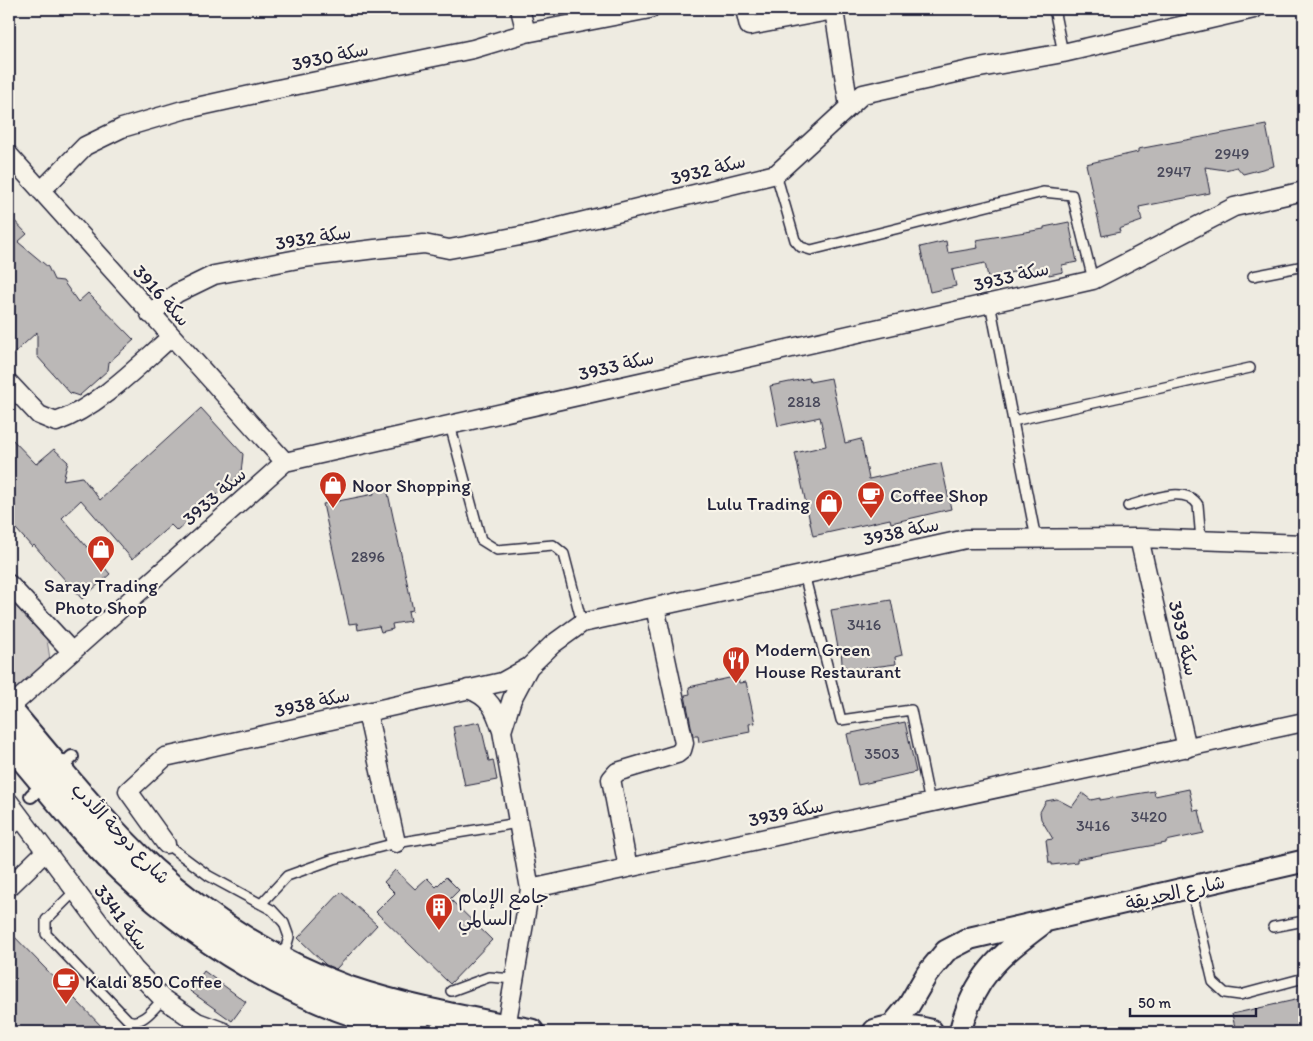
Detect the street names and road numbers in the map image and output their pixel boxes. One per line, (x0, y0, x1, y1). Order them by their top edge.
street label: سكة 3930 (289, 37, 371, 76)
street label: سكة 3932 (668, 149, 748, 190)
street label: سكة 3932 (273, 220, 353, 255)
street label: سكة 3933 (971, 257, 1051, 296)
street label: سكة 3916 (128, 260, 195, 331)
street label: سكة 3933 (576, 346, 656, 385)
street label: سكة 3933 (178, 462, 251, 530)
street label: سكة 3938 (861, 512, 941, 551)
street label: سكة 3939 (1164, 598, 1203, 678)
street label: سكة 3938 (272, 683, 352, 722)
street label: شارع دوحة الأدب (65, 777, 176, 890)
street label: سكة 3939 (746, 793, 826, 832)
street label: شارع الحديقة (1123, 870, 1228, 917)
street label: سكة 3341 (89, 880, 154, 955)

